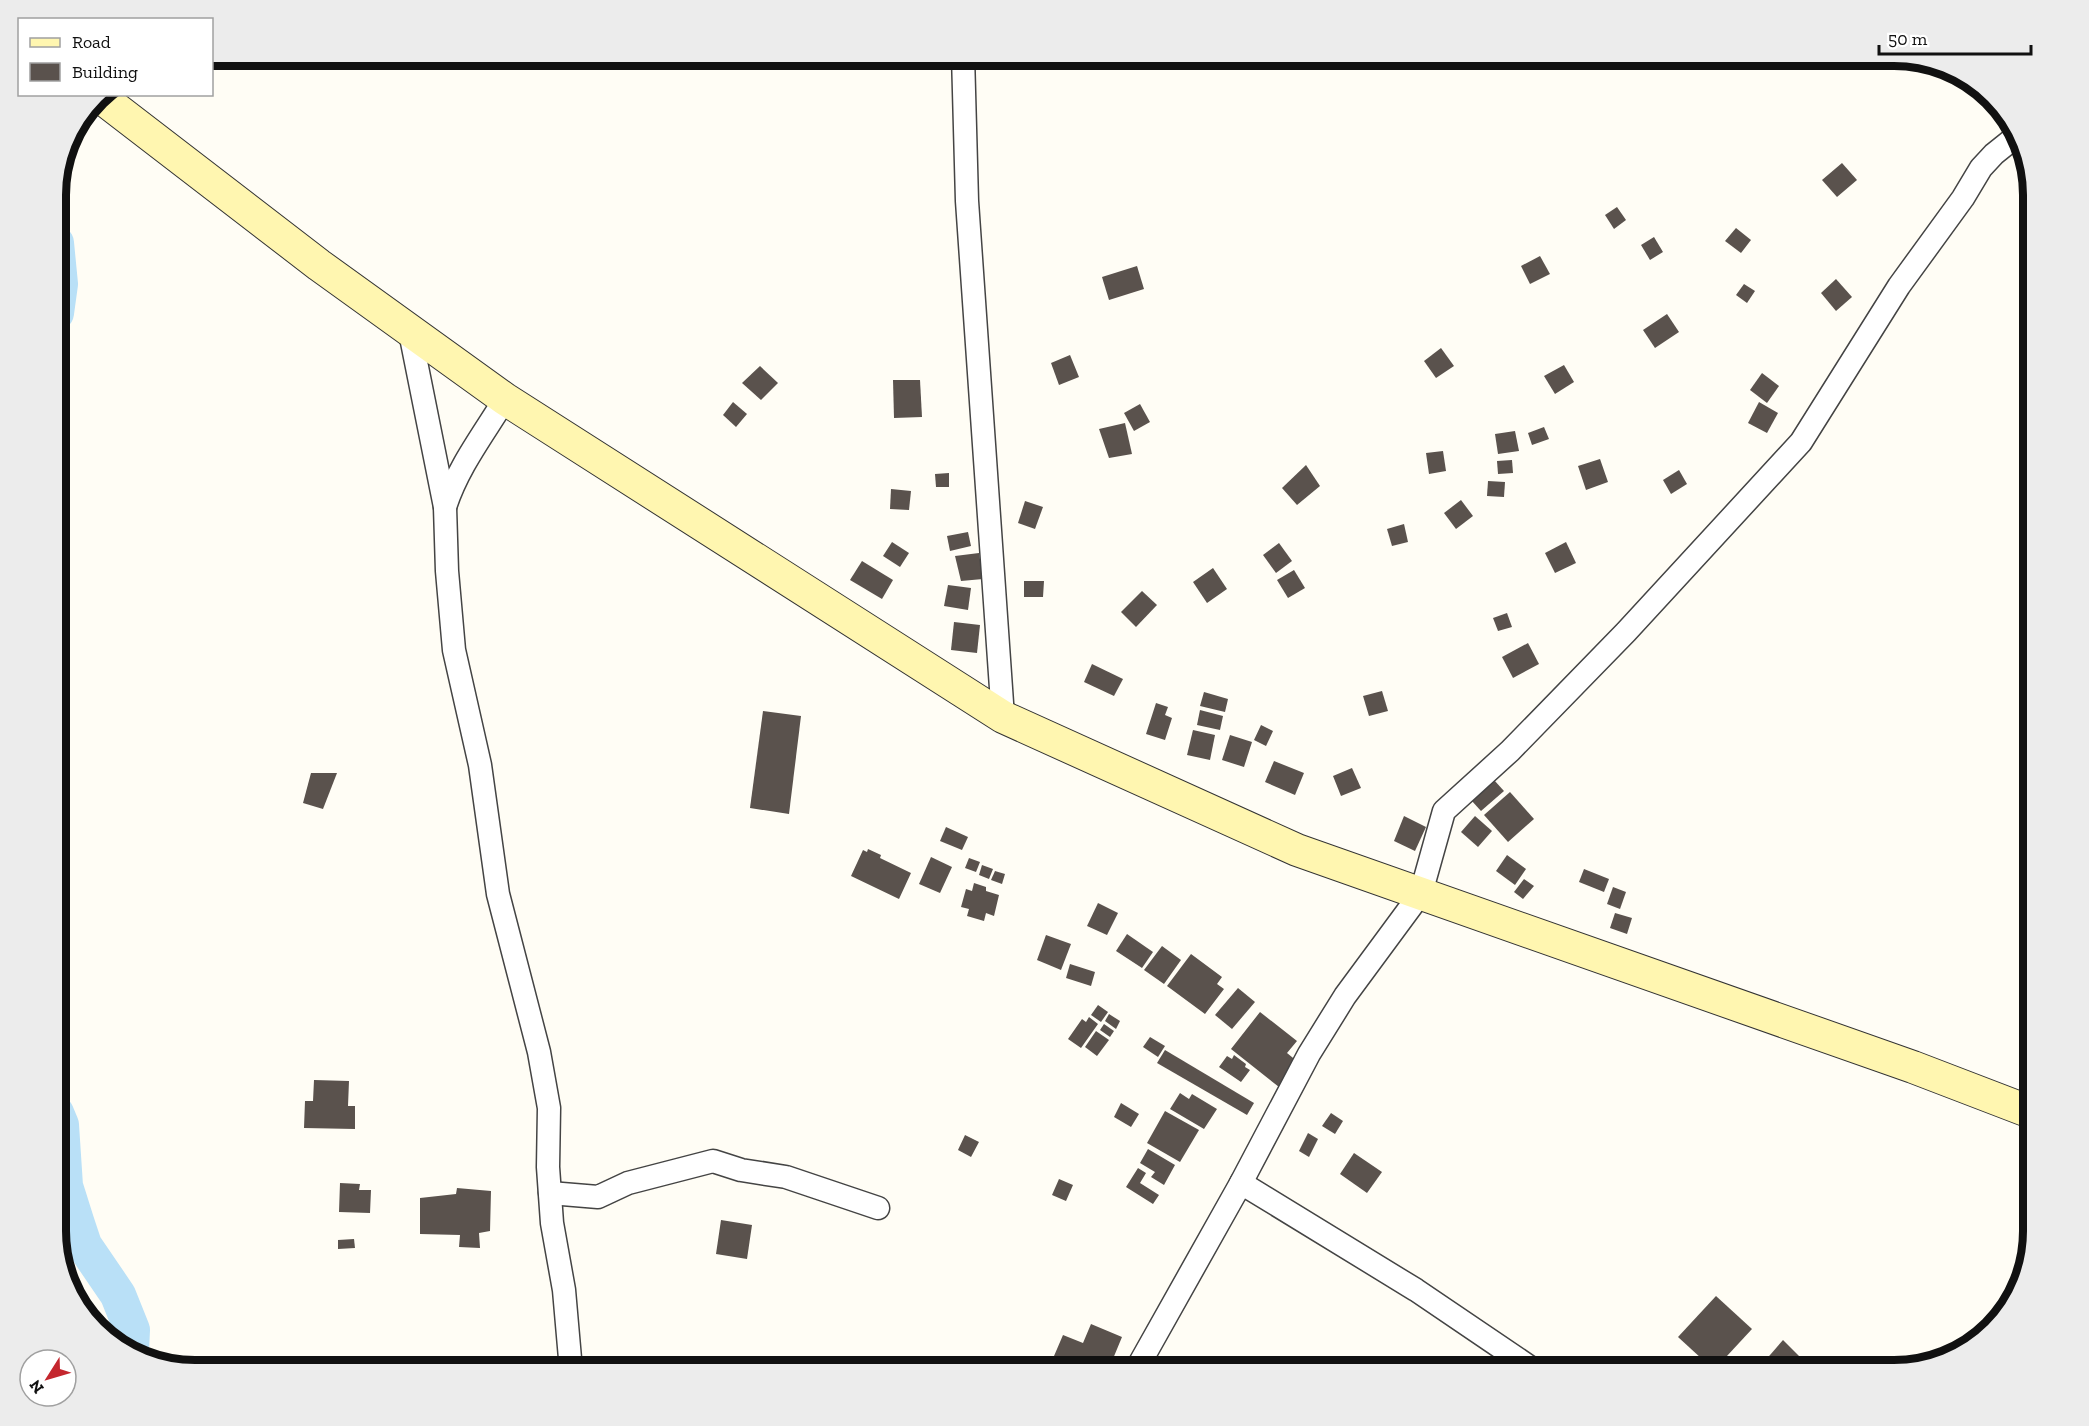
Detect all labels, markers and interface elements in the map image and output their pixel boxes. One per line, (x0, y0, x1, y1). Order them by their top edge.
legend (18, 18, 213, 96)
scale bar (1879, 18, 2030, 56)
text: 50 m (1888, 28, 1928, 50)
text: Road (72, 31, 111, 53)
text: Building (72, 61, 138, 83)
north arrow (18, 1348, 78, 1408)
text: N (25, 1376, 48, 1397)

